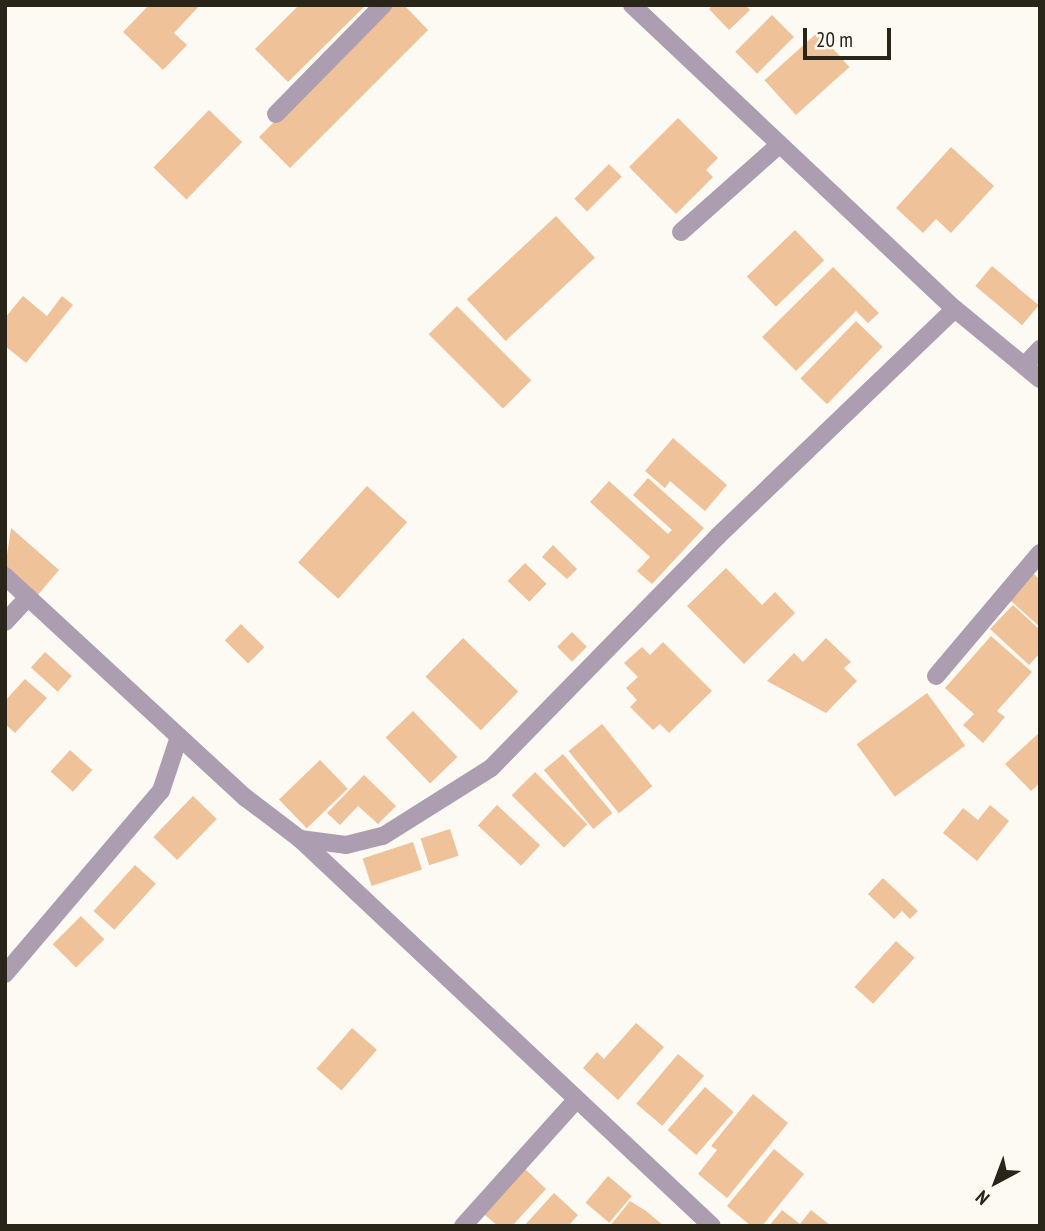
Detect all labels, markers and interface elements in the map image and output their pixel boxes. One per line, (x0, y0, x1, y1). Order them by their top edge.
scale bar (807, 14, 894, 58)
text: 20 m (816, 26, 853, 53)
north arrow (961, 1147, 1031, 1217)
text: N (970, 1185, 994, 1210)

